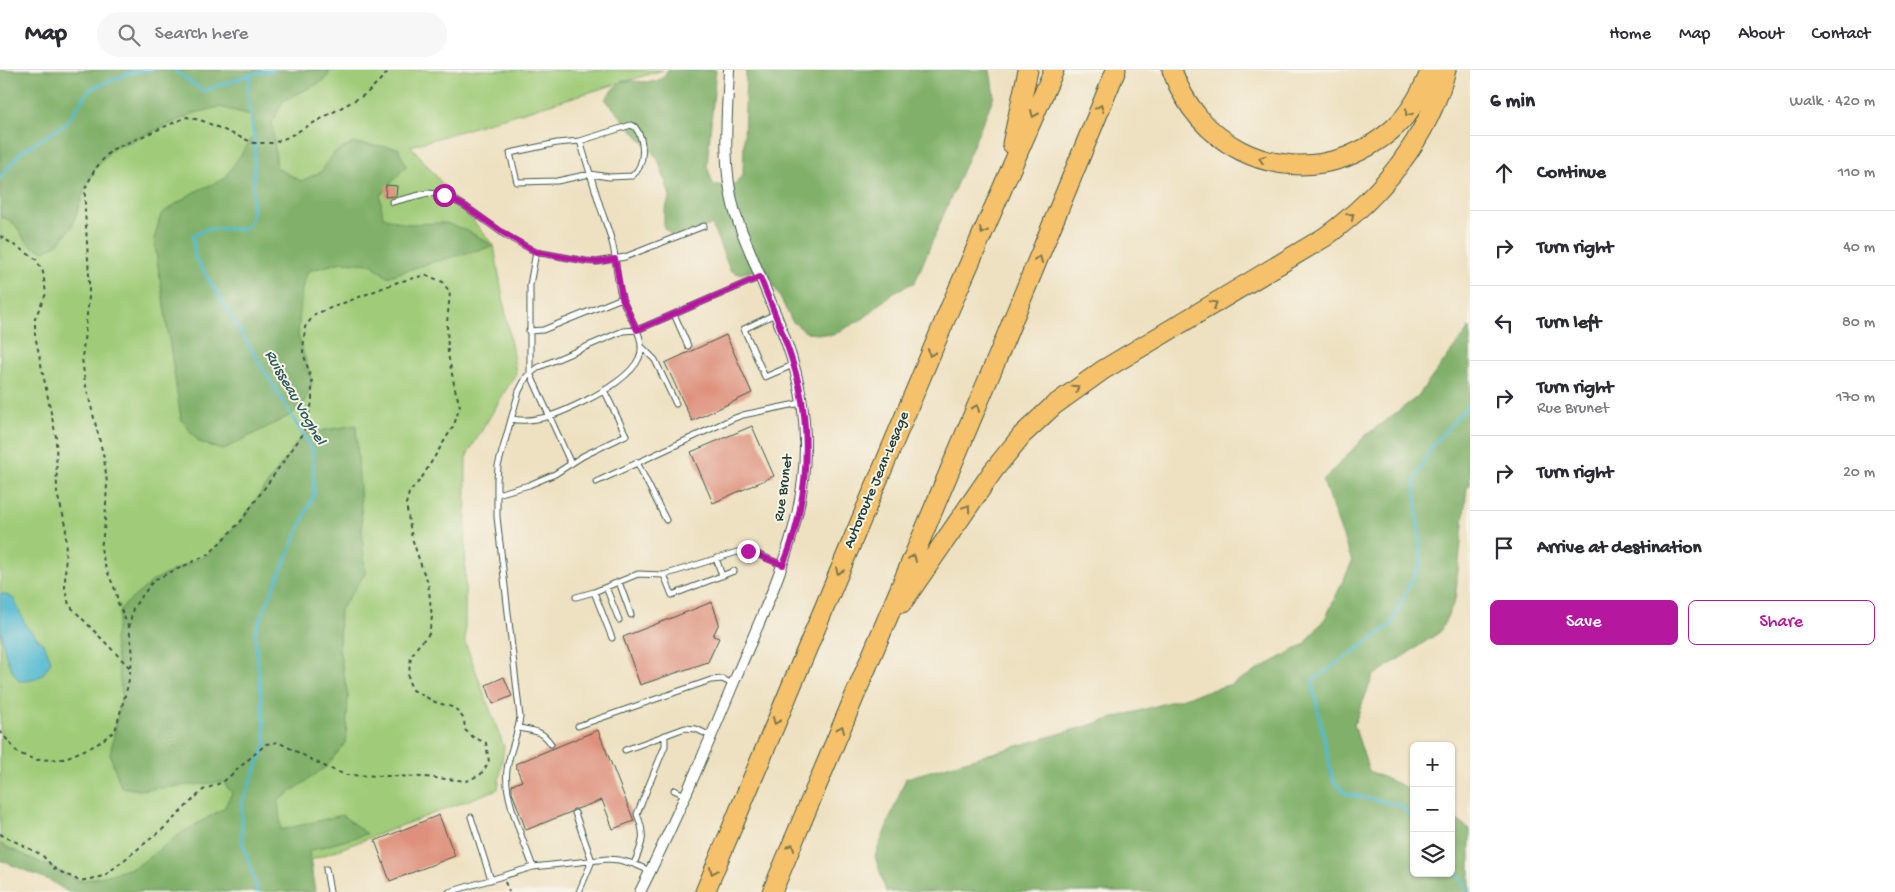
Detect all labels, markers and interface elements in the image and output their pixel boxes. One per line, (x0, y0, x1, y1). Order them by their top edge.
search box (97, 12, 447, 57)
text: Map (25, 20, 67, 49)
icon: search (115, 21, 143, 49)
text: Search here (155, 23, 248, 46)
text: Home (1609, 24, 1651, 45)
text: Map (1679, 24, 1710, 45)
text: About (1738, 24, 1784, 45)
text: Contact (1812, 24, 1870, 45)
text: 6 min (1490, 90, 1535, 115)
text: Walk · 420 m (1790, 93, 1875, 112)
one-way arrow (1094, 104, 1104, 113)
one-way arrow (1405, 107, 1413, 116)
one-way arrow (1029, 109, 1040, 118)
one-way arrow (1258, 155, 1267, 165)
icon: ahead (1490, 159, 1518, 187)
text: Continue (1537, 162, 1606, 185)
text: 110 m (1838, 164, 1875, 183)
route start (433, 184, 456, 207)
one-way arrow (1345, 214, 1354, 222)
one-way arrow (979, 226, 990, 235)
icon: right (1490, 234, 1518, 262)
text: Turn right (1537, 237, 1613, 260)
text: 40 m (1843, 239, 1875, 258)
one-way arrow (1033, 255, 1043, 263)
one-way arrow (1209, 300, 1218, 310)
icon: left (1490, 309, 1518, 337)
text: Turn left (1537, 312, 1601, 335)
text: 80 m (1842, 314, 1875, 333)
water label: Ruisseau Voghel (259, 347, 330, 450)
one-way arrow (927, 348, 938, 357)
text: Turn right (1537, 377, 1613, 400)
icon: right (1490, 384, 1518, 412)
one-way arrow (1070, 385, 1079, 395)
text: 170 m (1836, 389, 1875, 408)
text: Rue Brunet (1537, 400, 1609, 419)
one-way arrow (970, 405, 980, 413)
street label: Autoroute Jean-Lesage (840, 409, 914, 551)
street label: Rue Brunet (770, 452, 798, 523)
icon: right (1490, 459, 1518, 487)
text: Turn right (1537, 462, 1613, 485)
text: 20 m (1843, 464, 1875, 483)
one-way arrow (961, 504, 970, 514)
icon: arrive (1490, 534, 1518, 562)
text: Arrive at destination (1537, 537, 1701, 560)
route end (737, 540, 760, 563)
one-way arrow (906, 554, 917, 563)
one-way arrow (835, 566, 845, 575)
button: Save (1490, 600, 1678, 645)
button: Share (1688, 600, 1875, 645)
one-way arrow (772, 716, 783, 725)
one-way arrow (834, 725, 845, 734)
map controls (1410, 742, 1455, 877)
button: + (1410, 742, 1455, 787)
button: − (1410, 787, 1455, 832)
button: layers (1410, 832, 1455, 877)
one-way arrow (785, 843, 795, 852)
one-way arrow (709, 866, 720, 875)

